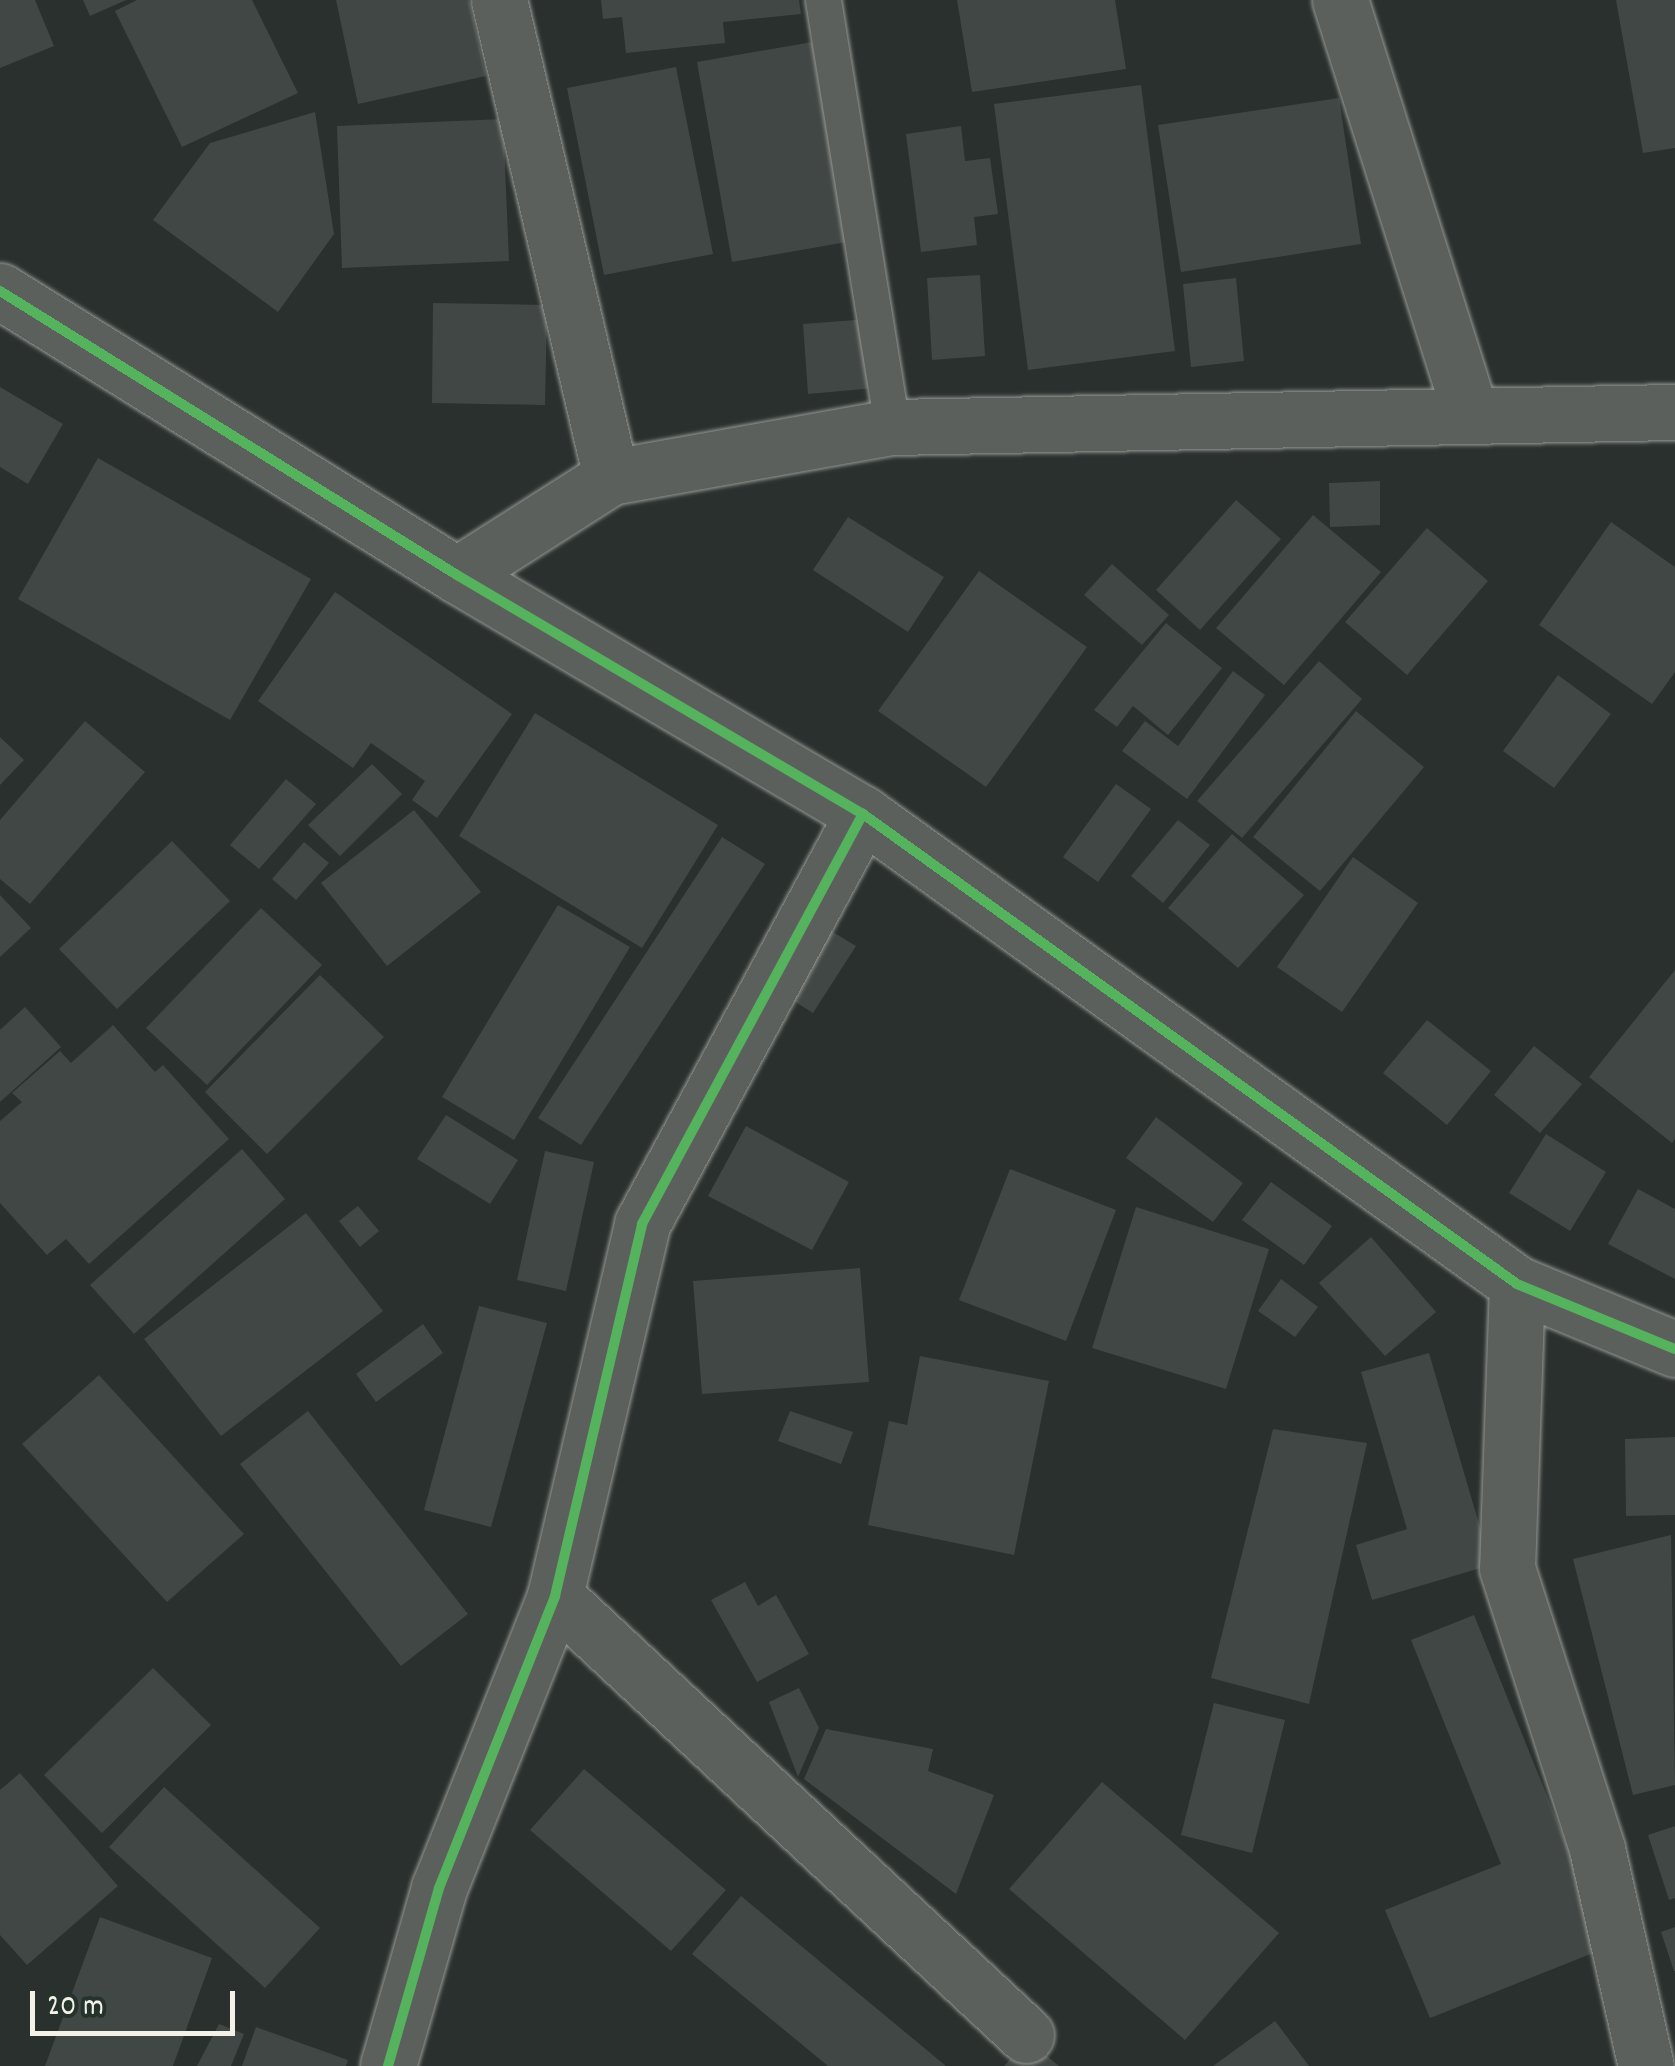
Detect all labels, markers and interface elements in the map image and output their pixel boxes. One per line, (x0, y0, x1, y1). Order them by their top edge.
scale bar (35, 1971, 240, 2033)
text: 20 m (47, 1987, 104, 2030)

